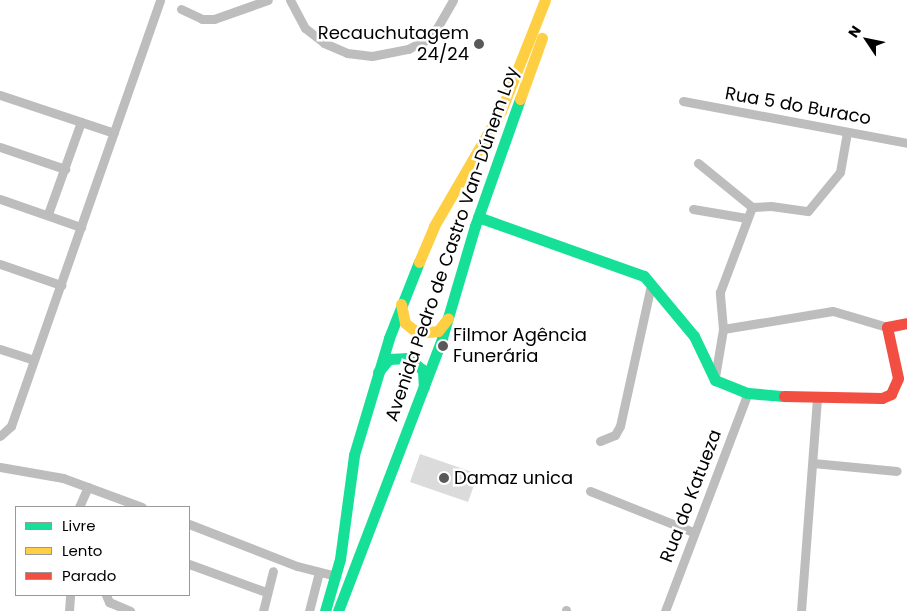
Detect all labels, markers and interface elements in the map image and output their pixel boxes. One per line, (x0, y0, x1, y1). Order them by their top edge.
north arrow (842, 15, 892, 65)
text: N (843, 22, 866, 42)
place label: Recauchutagem 24/24 (318, 23, 469, 66)
marker: Recauchutagem 24/24 (473, 38, 485, 50)
street label: Avenida Pedro de Castro Van-Dúnem Loy (381, 64, 523, 424)
street label: Rua 5 do Buraco (723, 83, 873, 129)
place label: Filmor Agência Funerária (453, 325, 587, 368)
marker: Filmor Agência Funerária (437, 340, 449, 352)
street label: Rua do Katueza (656, 427, 726, 565)
place label: Damaz unica (454, 467, 573, 489)
marker: Damaz unica (438, 472, 450, 484)
legend (15, 506, 190, 596)
text: Livre (62, 515, 95, 536)
text: Lento (62, 540, 102, 561)
text: Parado (62, 565, 116, 586)

